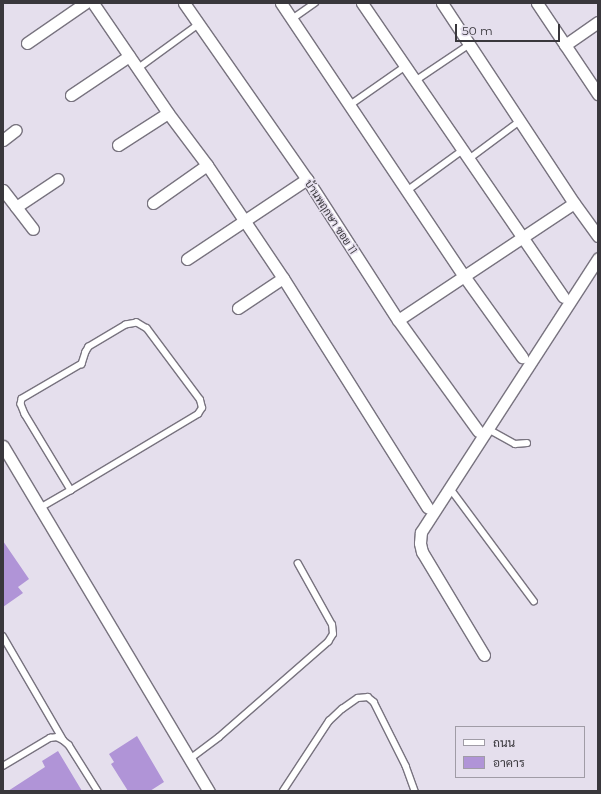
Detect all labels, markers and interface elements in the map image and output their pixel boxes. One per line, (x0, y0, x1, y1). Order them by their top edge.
scale bar (457, 16, 562, 42)
text: 50 m (462, 23, 493, 38)
street label: บ้านพฤกษา ซอย 11 (302, 177, 360, 257)
legend (455, 726, 585, 778)
text: ถนน (493, 735, 515, 750)
text: อาคาร (493, 755, 525, 770)

